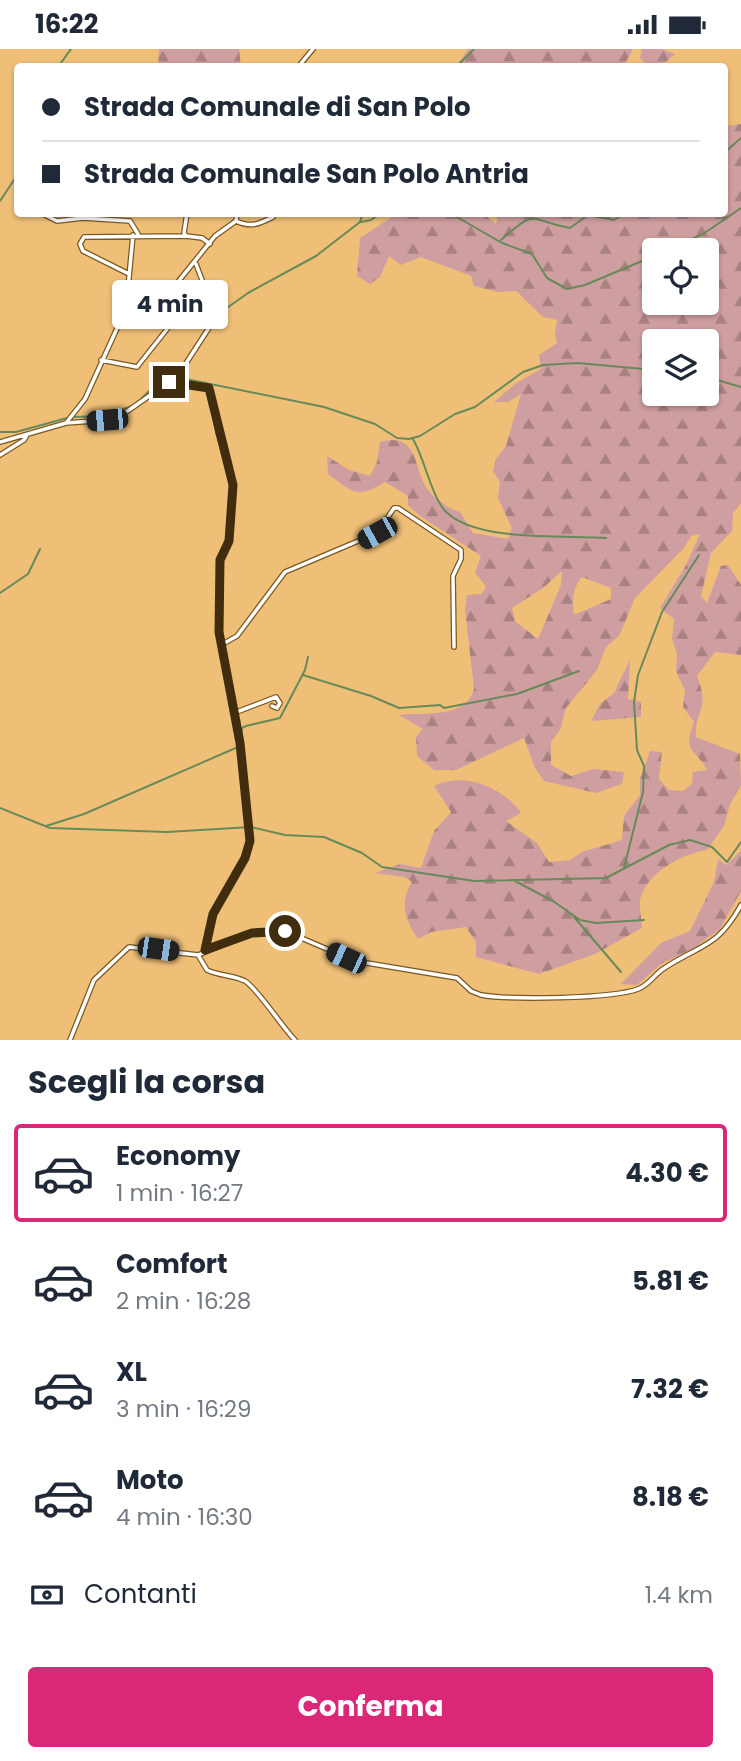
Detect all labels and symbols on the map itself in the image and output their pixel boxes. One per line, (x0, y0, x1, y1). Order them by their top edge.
callout: 4 min (111, 281, 227, 329)
route end (153, 366, 185, 398)
car (86, 408, 129, 432)
car (354, 514, 401, 552)
route start (269, 915, 301, 947)
car (136, 936, 181, 962)
car (323, 940, 370, 976)

